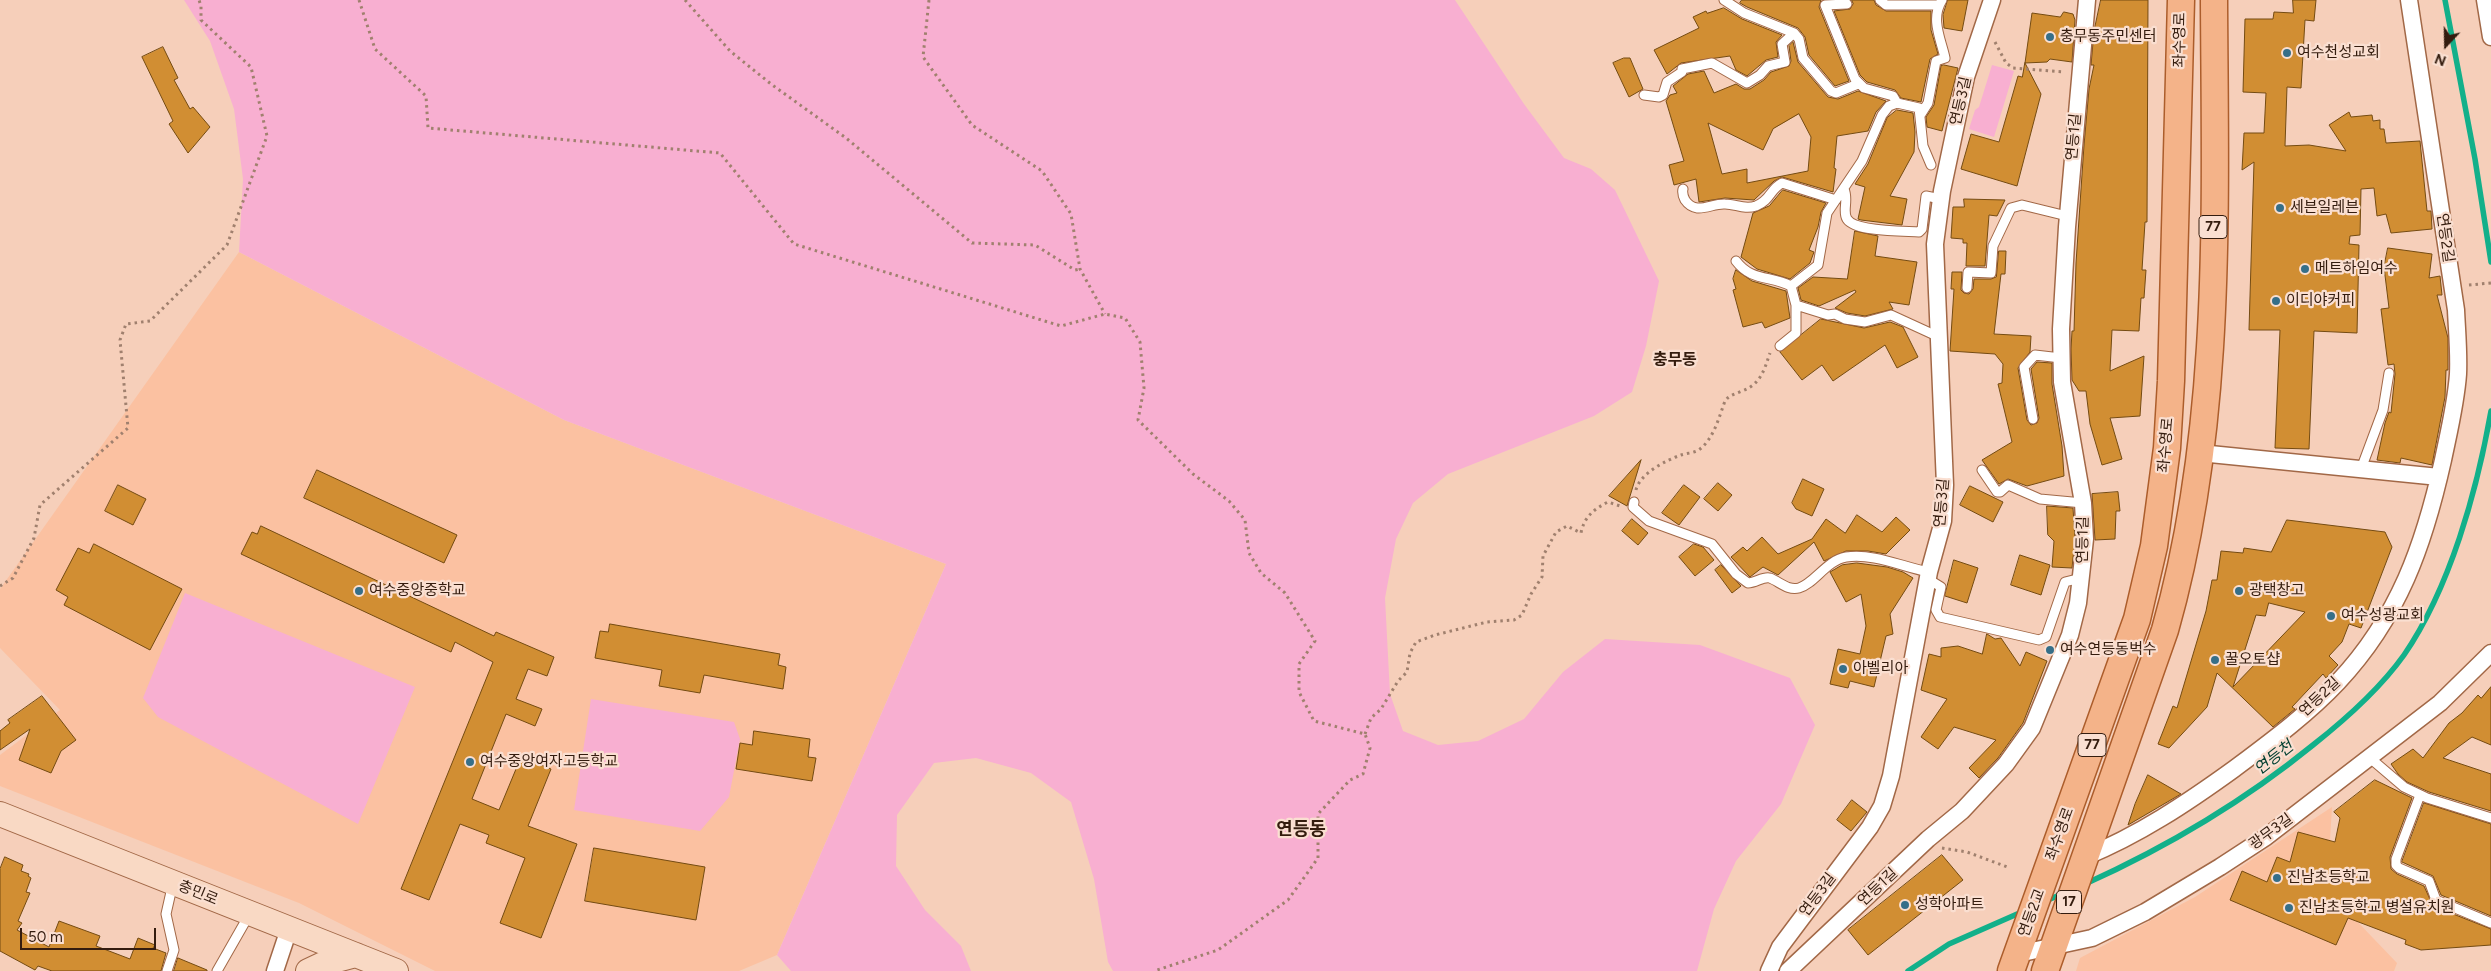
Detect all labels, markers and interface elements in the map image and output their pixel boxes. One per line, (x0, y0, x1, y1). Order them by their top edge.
street label: 좌수영로 (2171, 12, 2189, 68)
north arrow (2421, 20, 2471, 70)
place label: 충무동주민센터 (2060, 28, 2157, 46)
marker: 충무동주민센터 (2044, 31, 2056, 43)
place label: 여수천성교회 (2297, 44, 2380, 62)
marker: 여수천성교회 (2281, 47, 2293, 59)
text: N (2432, 50, 2449, 69)
street label: 연등3길 (1947, 75, 1975, 127)
street label: 연등1길 (2063, 113, 2085, 161)
place label: 세븐일레븐 (2290, 199, 2359, 217)
marker: 세븐일레븐 (2274, 202, 2286, 214)
street label: 연등2길 (2433, 212, 2457, 264)
road number: 77 (2199, 216, 2227, 238)
place label: 메트하임여수 (2315, 260, 2398, 278)
marker: 메트하임여수 (2299, 263, 2311, 275)
place label: 이디야커피 (2286, 292, 2355, 310)
marker: 이디야커피 (2270, 295, 2282, 307)
district label: 충무동 (1653, 350, 1697, 370)
street label: 좌수영로 (2155, 417, 2177, 473)
street label: 연등3길 (1931, 478, 1953, 528)
street label: 연등1길 (2074, 516, 2092, 564)
place label: 여수중앙중학교 (369, 582, 466, 600)
place label: 광택창고 (2249, 582, 2304, 600)
marker: 여수중앙중학교 (353, 585, 365, 597)
marker: 광택창고 (2233, 585, 2245, 597)
place label: 여수성광교회 (2341, 607, 2424, 625)
marker: 여수성광교회 (2325, 610, 2337, 622)
place label: 여수연등동벅수 (2060, 641, 2157, 659)
marker: 여수연등동벅수 (2044, 644, 2056, 656)
place label: 꿀오토샵 (2225, 651, 2280, 669)
marker: 꿀오토샵 (2209, 654, 2221, 666)
place label: 아벨리아 (1853, 660, 1908, 678)
marker: 아벨리아 (1837, 663, 1849, 675)
street label: 연등2길 (2296, 673, 2344, 721)
road number: 77 (2078, 734, 2106, 756)
water label: 연등천 (2251, 737, 2297, 779)
place label: 여수중앙여자고등학교 (480, 753, 618, 771)
marker: 여수중앙여자고등학교 (464, 756, 476, 768)
street label: 좌수영로 (2042, 805, 2078, 863)
street label: 광무3길 (2246, 810, 2296, 854)
district label: 연등동 (1276, 819, 1326, 841)
street label: 연등1길 (1854, 864, 1902, 910)
place label: 진남초등학교 (2287, 869, 2370, 887)
street label: 연등3길 (1796, 870, 1840, 920)
marker: 진남초등학교 (2271, 872, 2283, 884)
street label: 충민로 (175, 877, 221, 909)
street label: 연등2교 (2015, 887, 2049, 939)
road number: 17 (2056, 890, 2082, 914)
place label: 성학아파트 (1915, 896, 1984, 914)
marker: 성학아파트 (1899, 899, 1911, 911)
place label: 진남초등학교 병설유치원 (2299, 899, 2455, 917)
marker: 진남초등학교 병설유치원 (2283, 902, 2295, 914)
scale bar (22, 918, 159, 950)
text: 50 m (28, 928, 63, 946)

